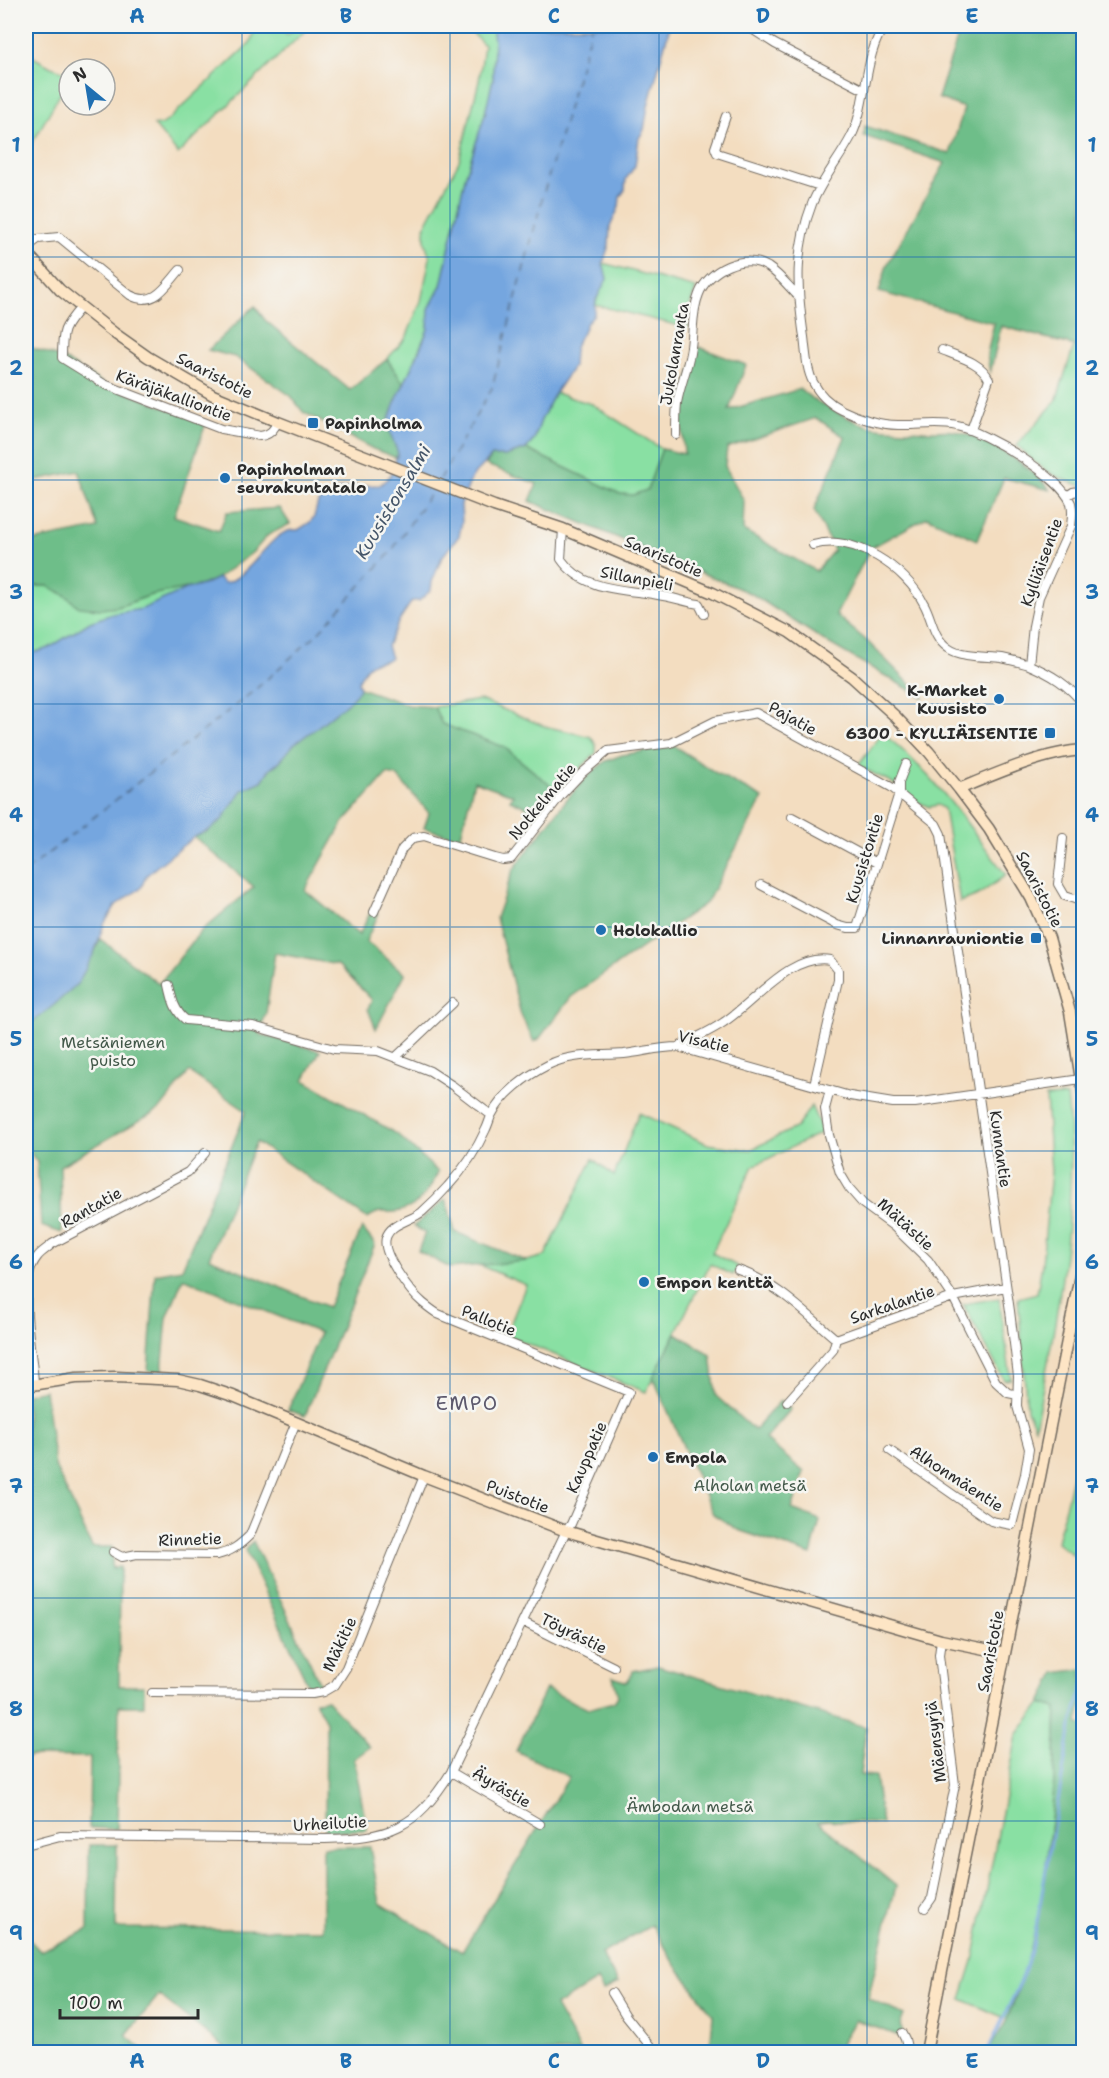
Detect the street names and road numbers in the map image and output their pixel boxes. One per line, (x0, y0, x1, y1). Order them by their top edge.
street label: Jukolanranta (655, 301, 694, 407)
street label: Saaristotie (173, 347, 257, 404)
street label: Käräjäkalliontie (113, 365, 235, 426)
street label: Kylliäisentie (1016, 515, 1067, 609)
street label: Saaristotie (621, 531, 706, 582)
street label: Sillanpieli (599, 561, 675, 596)
street label: Pajatie (765, 697, 821, 740)
street label: Notkelmatie (504, 758, 581, 844)
street label: Kuusistontie (841, 811, 888, 906)
street label: Saaristotie (1011, 847, 1068, 931)
street label: Visatie (676, 1025, 732, 1058)
street label: Kunnantie (985, 1109, 1016, 1189)
street label: Rantatie (57, 1182, 125, 1233)
street label: Mätästie (873, 1193, 938, 1255)
street label: Sarkalantie (847, 1280, 937, 1329)
street label: Pallotie (458, 1300, 519, 1341)
street label: Kauppatie (561, 1418, 612, 1496)
street label: Alhonmäentie (906, 1440, 1008, 1517)
street label: Puistotie (483, 1475, 552, 1518)
street label: Rinnetie (158, 1528, 222, 1551)
street label: Töyrästie (537, 1608, 611, 1659)
street label: Saaristotie (972, 1608, 1009, 1694)
street label: Mäkitie (318, 1613, 361, 1675)
street label: Mäensyrjä (920, 1700, 951, 1784)
street label: Äyrästie (469, 1762, 535, 1813)
street label: Urheilutie (292, 1811, 368, 1836)

